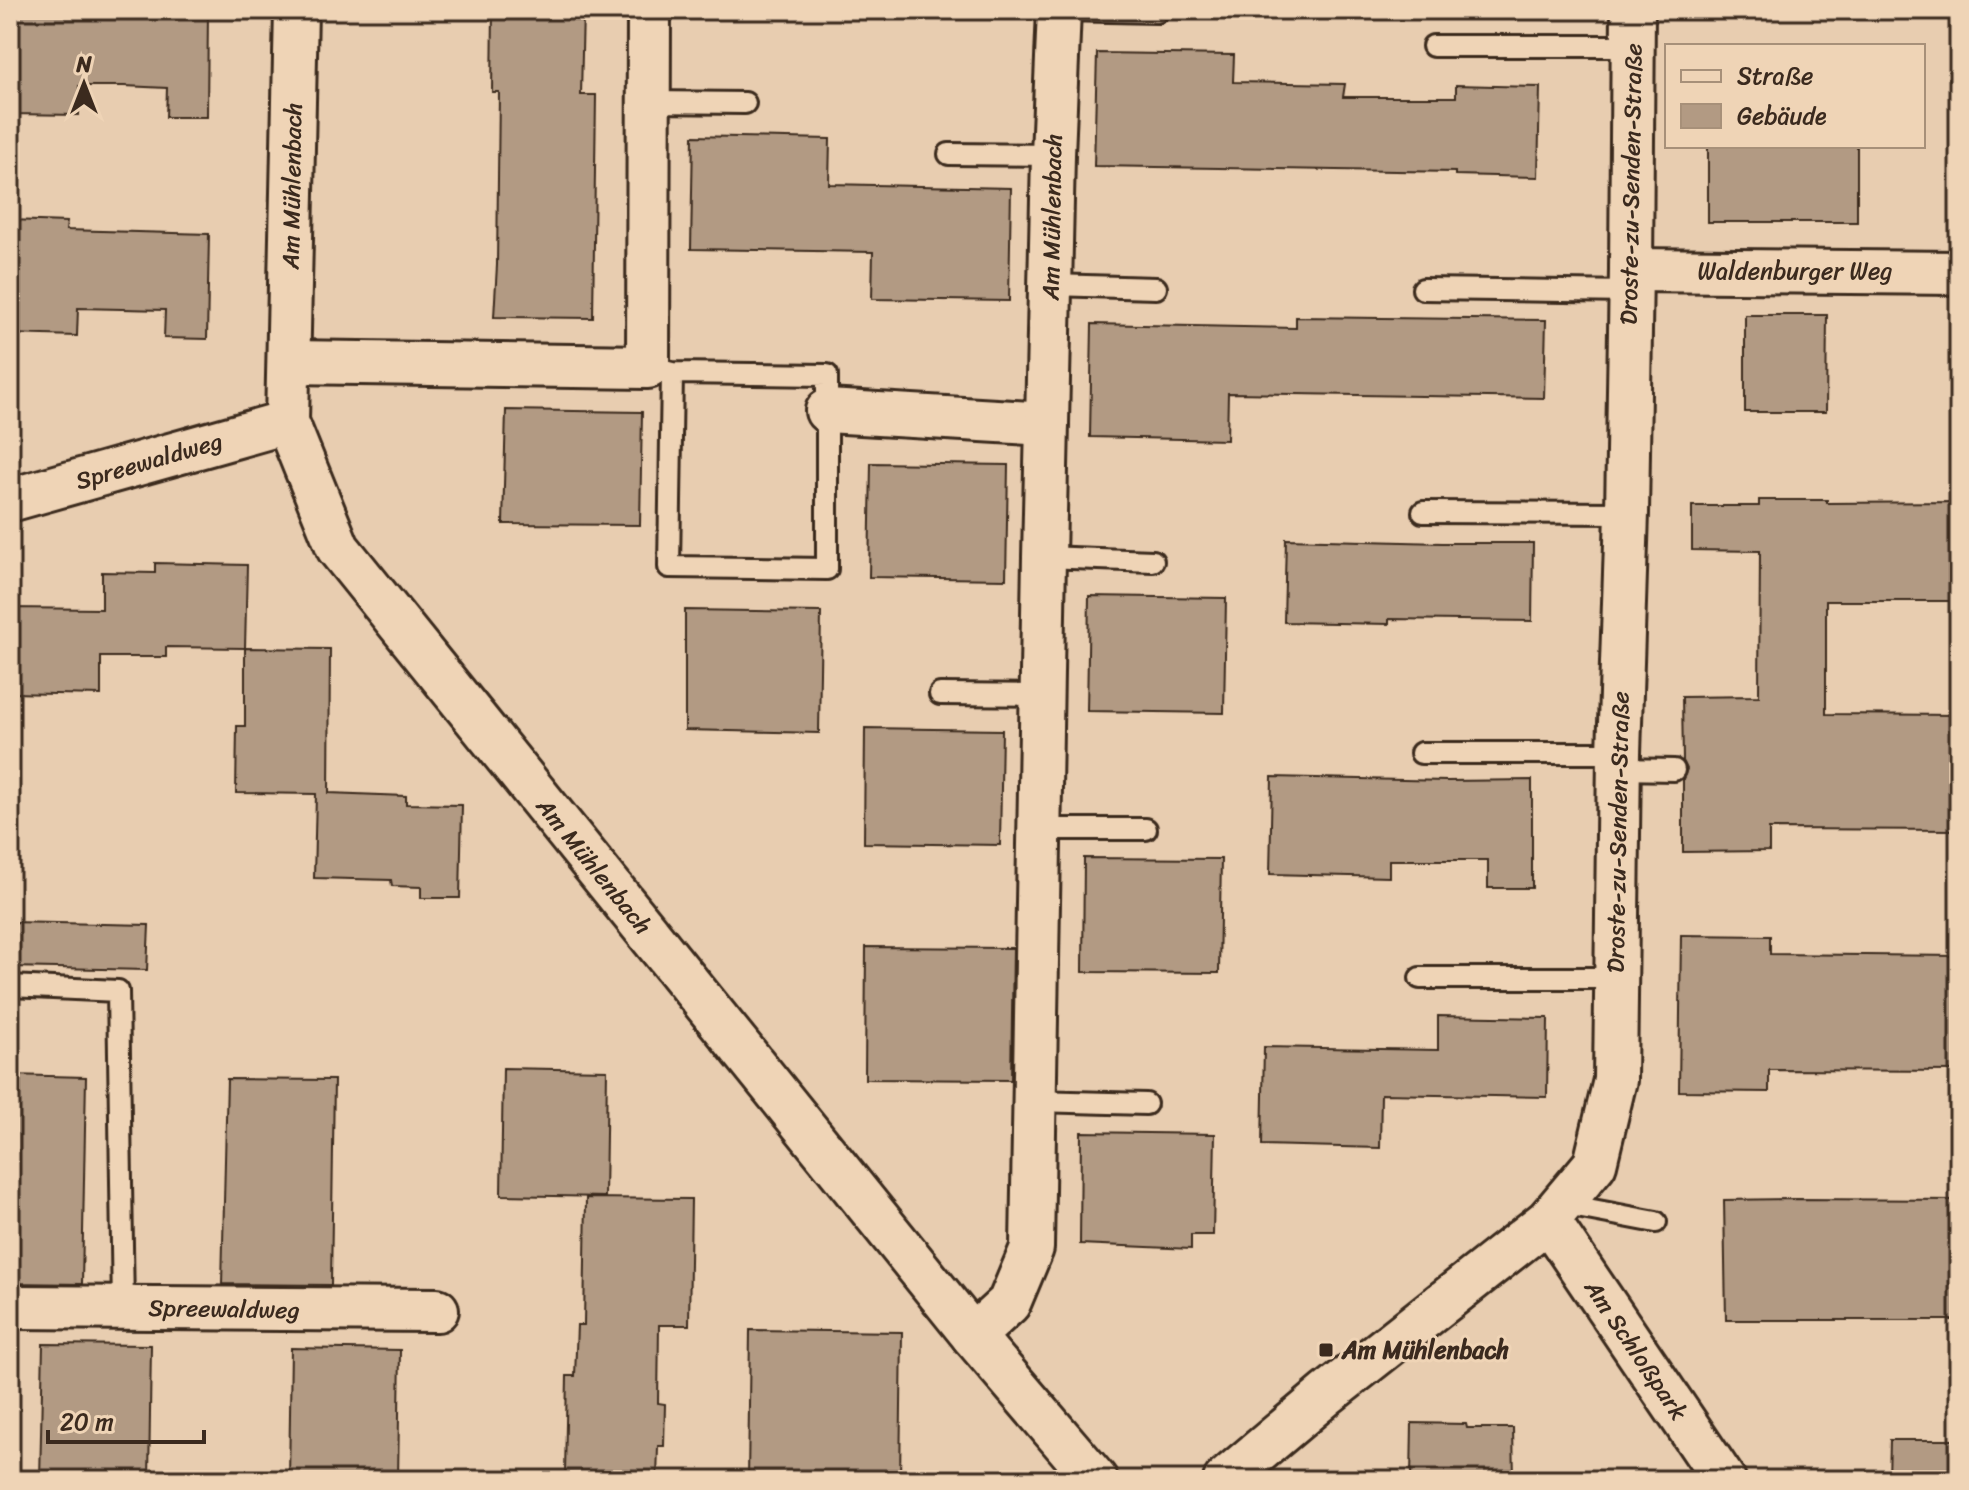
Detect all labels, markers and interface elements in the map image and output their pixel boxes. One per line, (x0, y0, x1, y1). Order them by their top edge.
street label: Droste-zu-Senden-Straße (1608, 43, 1654, 325)
north arrow (44, 44, 124, 124)
legend (1665, 44, 1925, 148)
text: N (75, 45, 92, 84)
text: Straße (1737, 55, 1813, 97)
text: Gebäude (1737, 95, 1827, 137)
street label: Am Mühlenbach (270, 102, 314, 271)
street label: Am Mühlenbach (1030, 133, 1074, 302)
street label: Waldenburger Weg (1698, 250, 1892, 292)
street label: Spreewaldweg (70, 420, 228, 502)
street label: Droste-zu-Senden-Straße (1595, 691, 1641, 973)
street label: Am Mühlenbach (525, 787, 663, 944)
street label: Am Schloßpark (1572, 1270, 1699, 1429)
street label: Spreewaldweg (148, 1287, 300, 1331)
place label: Am Mühlenbach (1341, 1329, 1509, 1371)
marker: Am Mühlenbach (1317, 1341, 1335, 1359)
scale bar (48, 1394, 204, 1444)
text: 20 m (60, 1401, 114, 1443)

